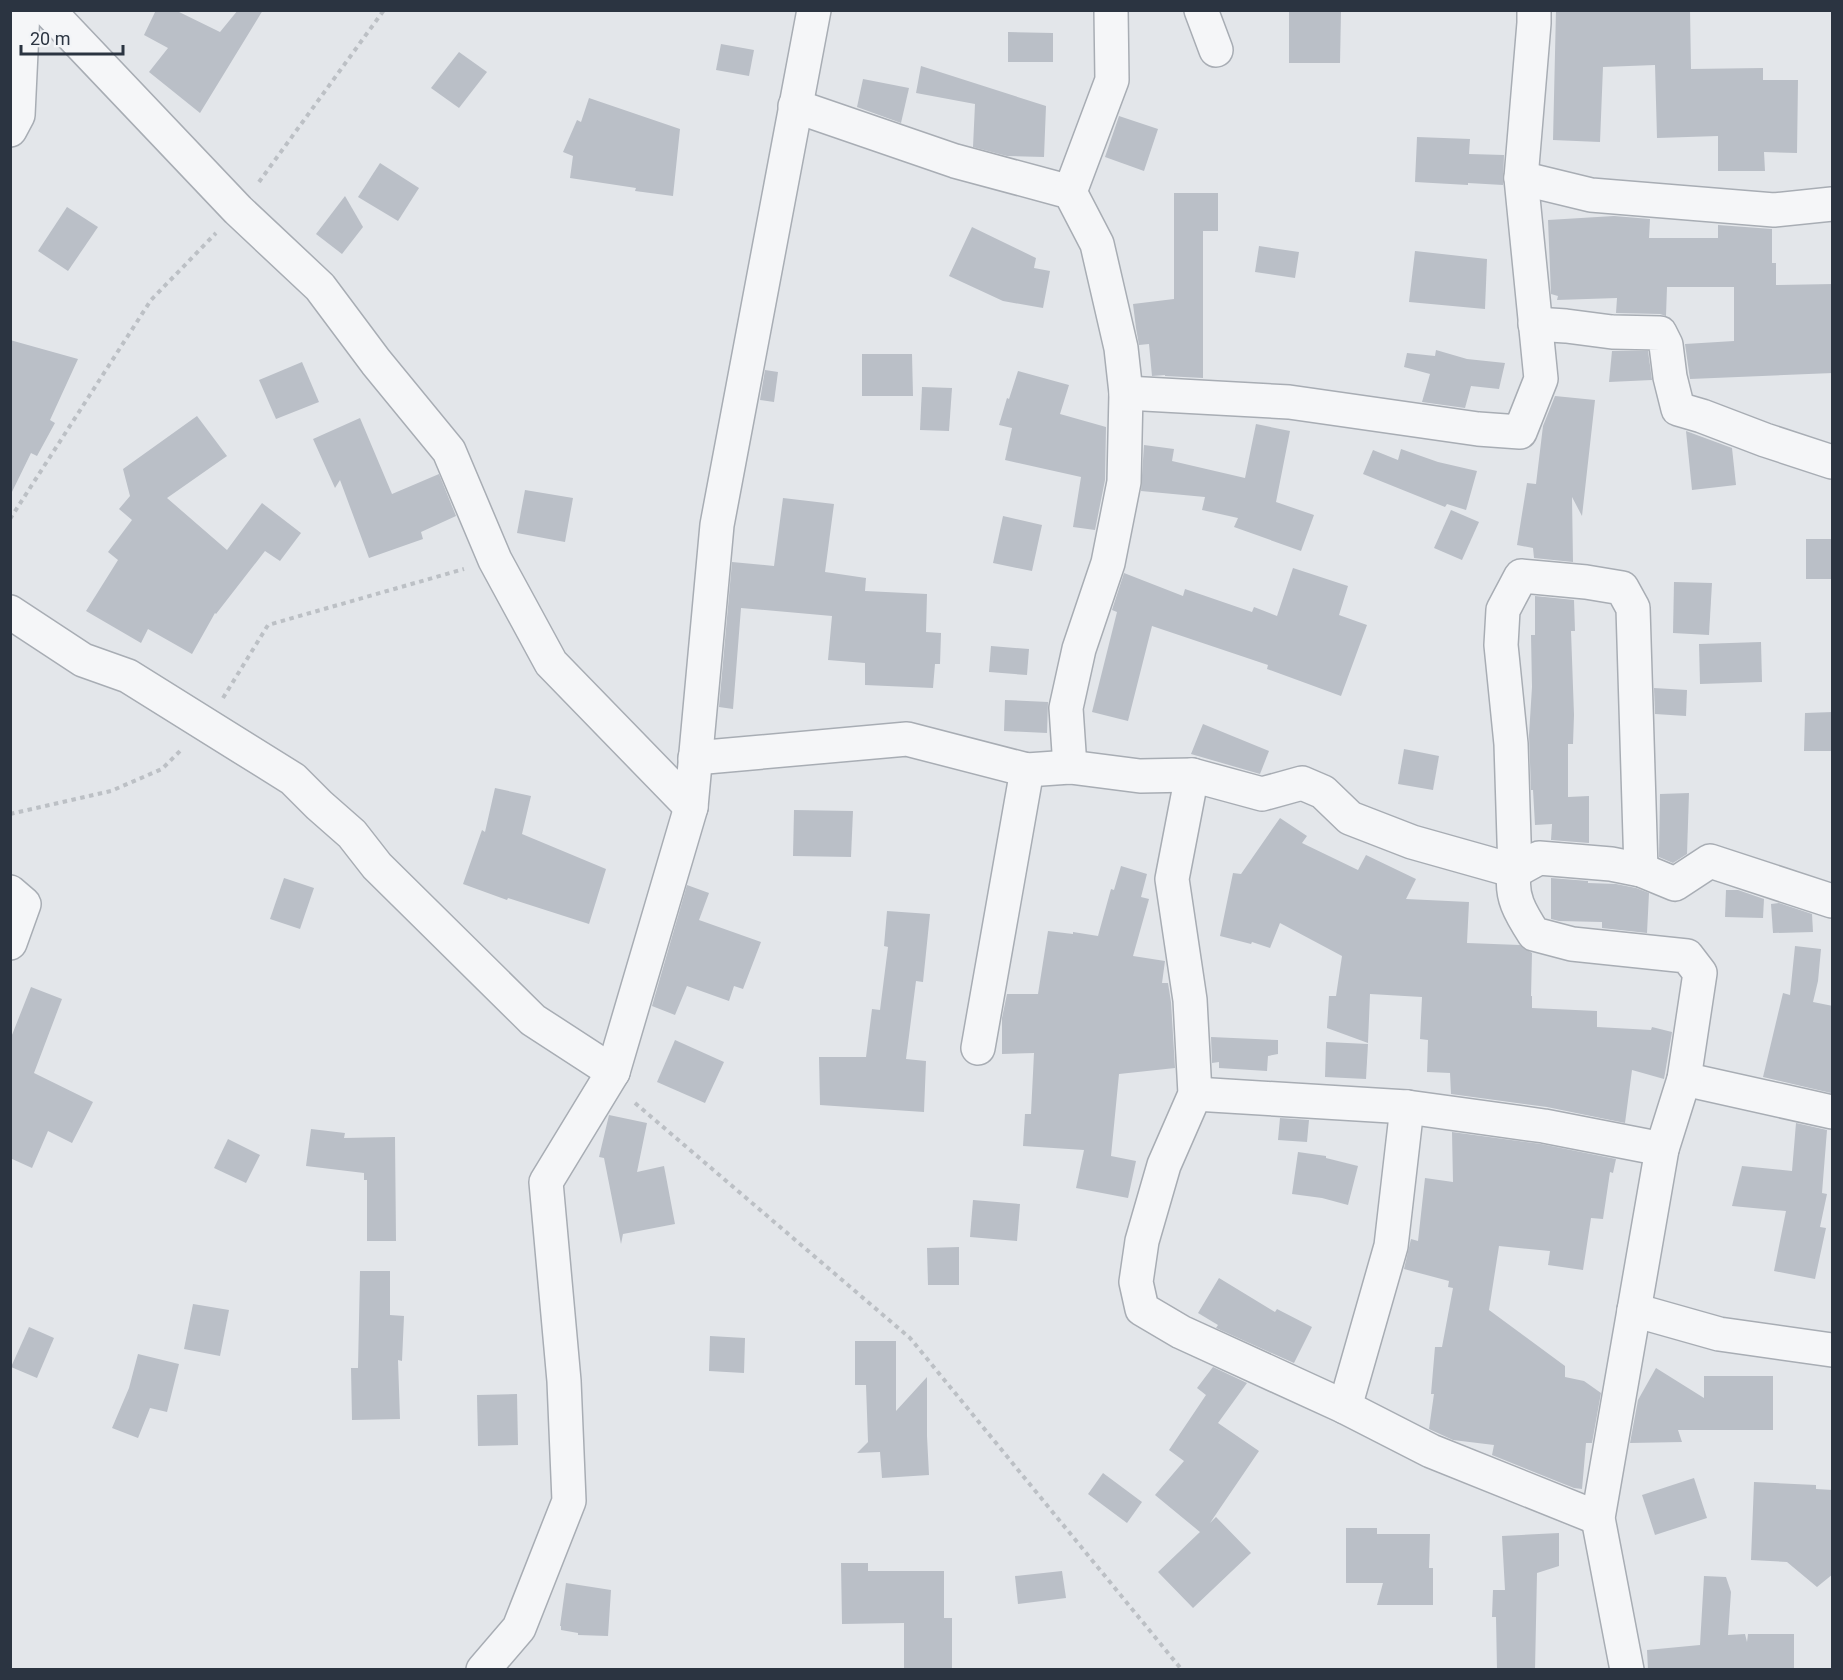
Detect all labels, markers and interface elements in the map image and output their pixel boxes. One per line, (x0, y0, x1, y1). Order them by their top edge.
scale bar (21, 18, 123, 56)
text: 20 m (30, 28, 70, 49)

